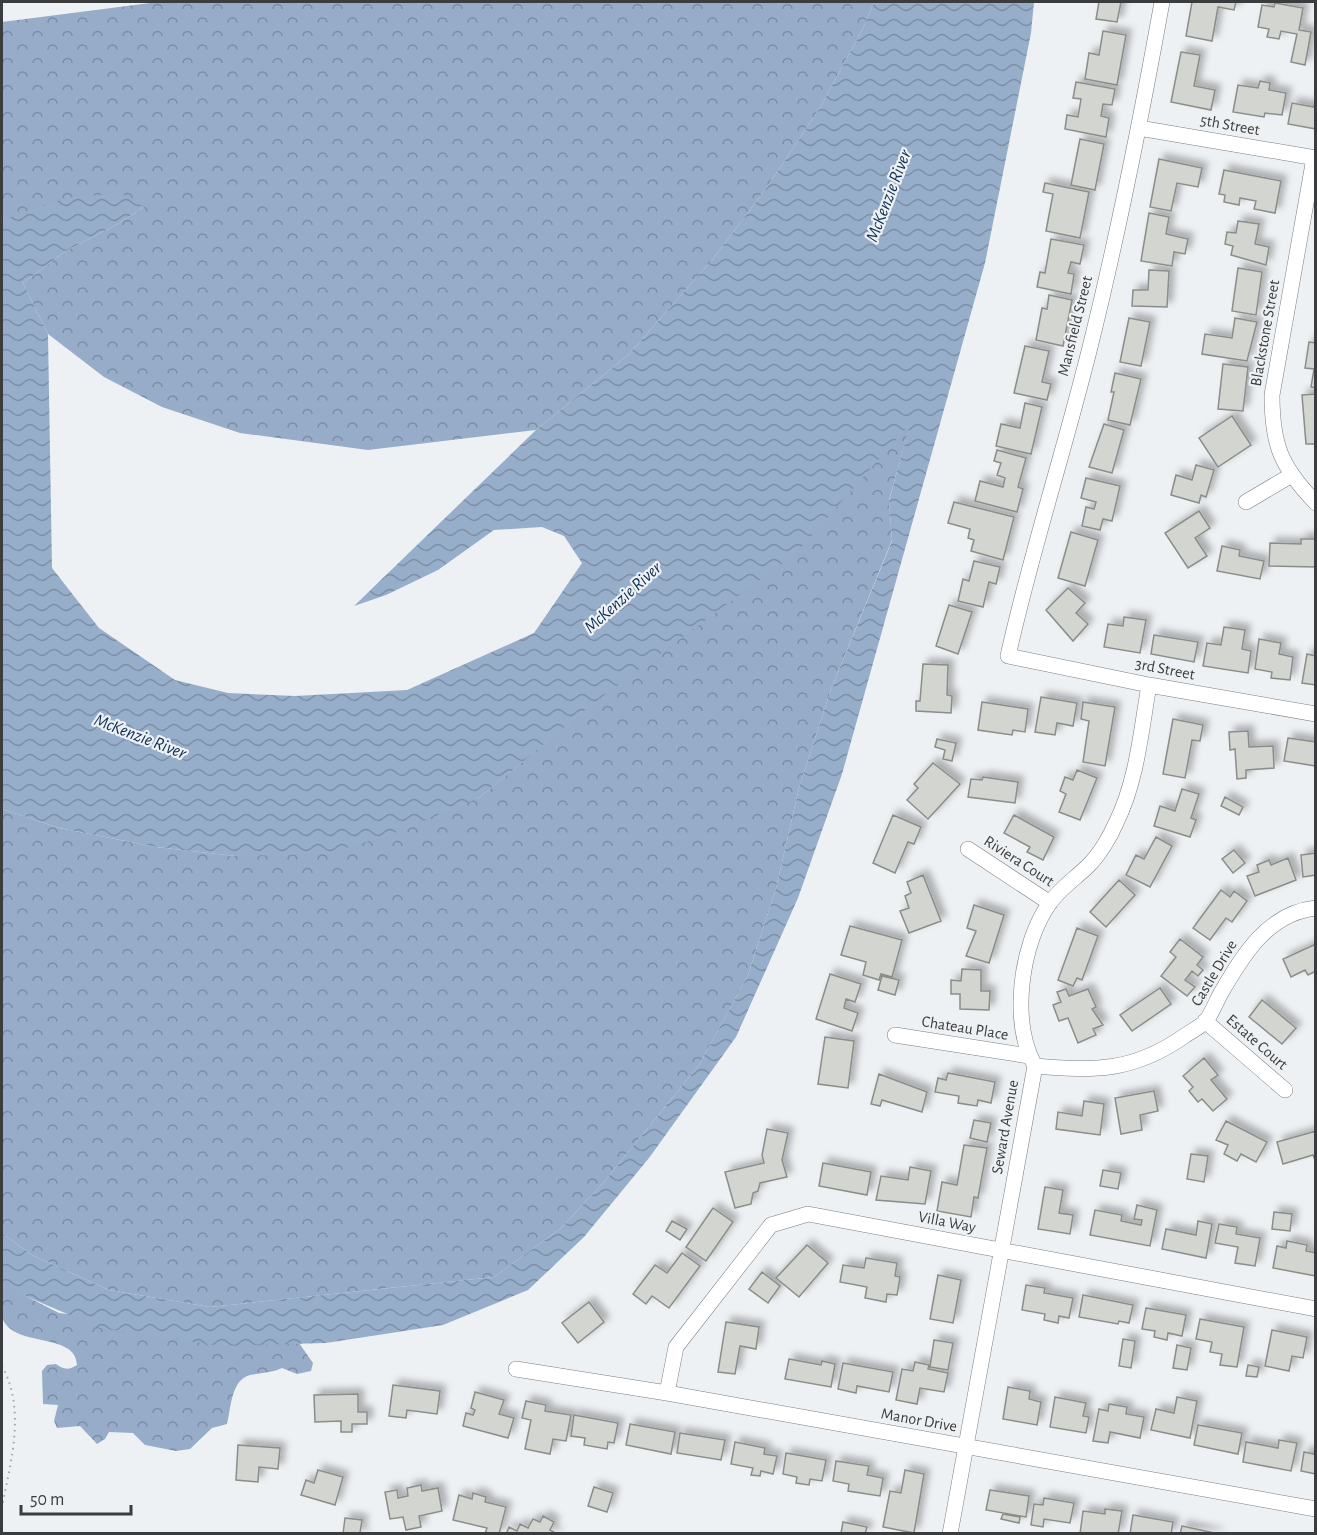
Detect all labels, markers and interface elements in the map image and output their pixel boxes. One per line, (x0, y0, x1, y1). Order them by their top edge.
street label: 5th Street (1199, 112, 1261, 138)
water label: McKenzie River (863, 147, 915, 244)
street label: Mansfield Street (1055, 274, 1095, 378)
street label: Blackstone Street (1248, 279, 1282, 387)
water label: McKenzie River (581, 558, 666, 637)
street label: 3rd Street (1134, 655, 1196, 683)
water label: McKenzie River (92, 711, 189, 763)
street label: Riviera Court (981, 833, 1057, 889)
street label: Castle Drive (1188, 937, 1240, 1009)
street label: Estate Court (1223, 1011, 1291, 1073)
street label: Chateau Place (920, 1013, 1010, 1043)
street label: Seward Avenue (989, 1079, 1021, 1175)
street label: Villa Way (917, 1209, 977, 1236)
street label: Manor Drive (880, 1405, 958, 1435)
scale bar (21, 1478, 130, 1516)
text: 50 m (30, 1491, 64, 1509)

